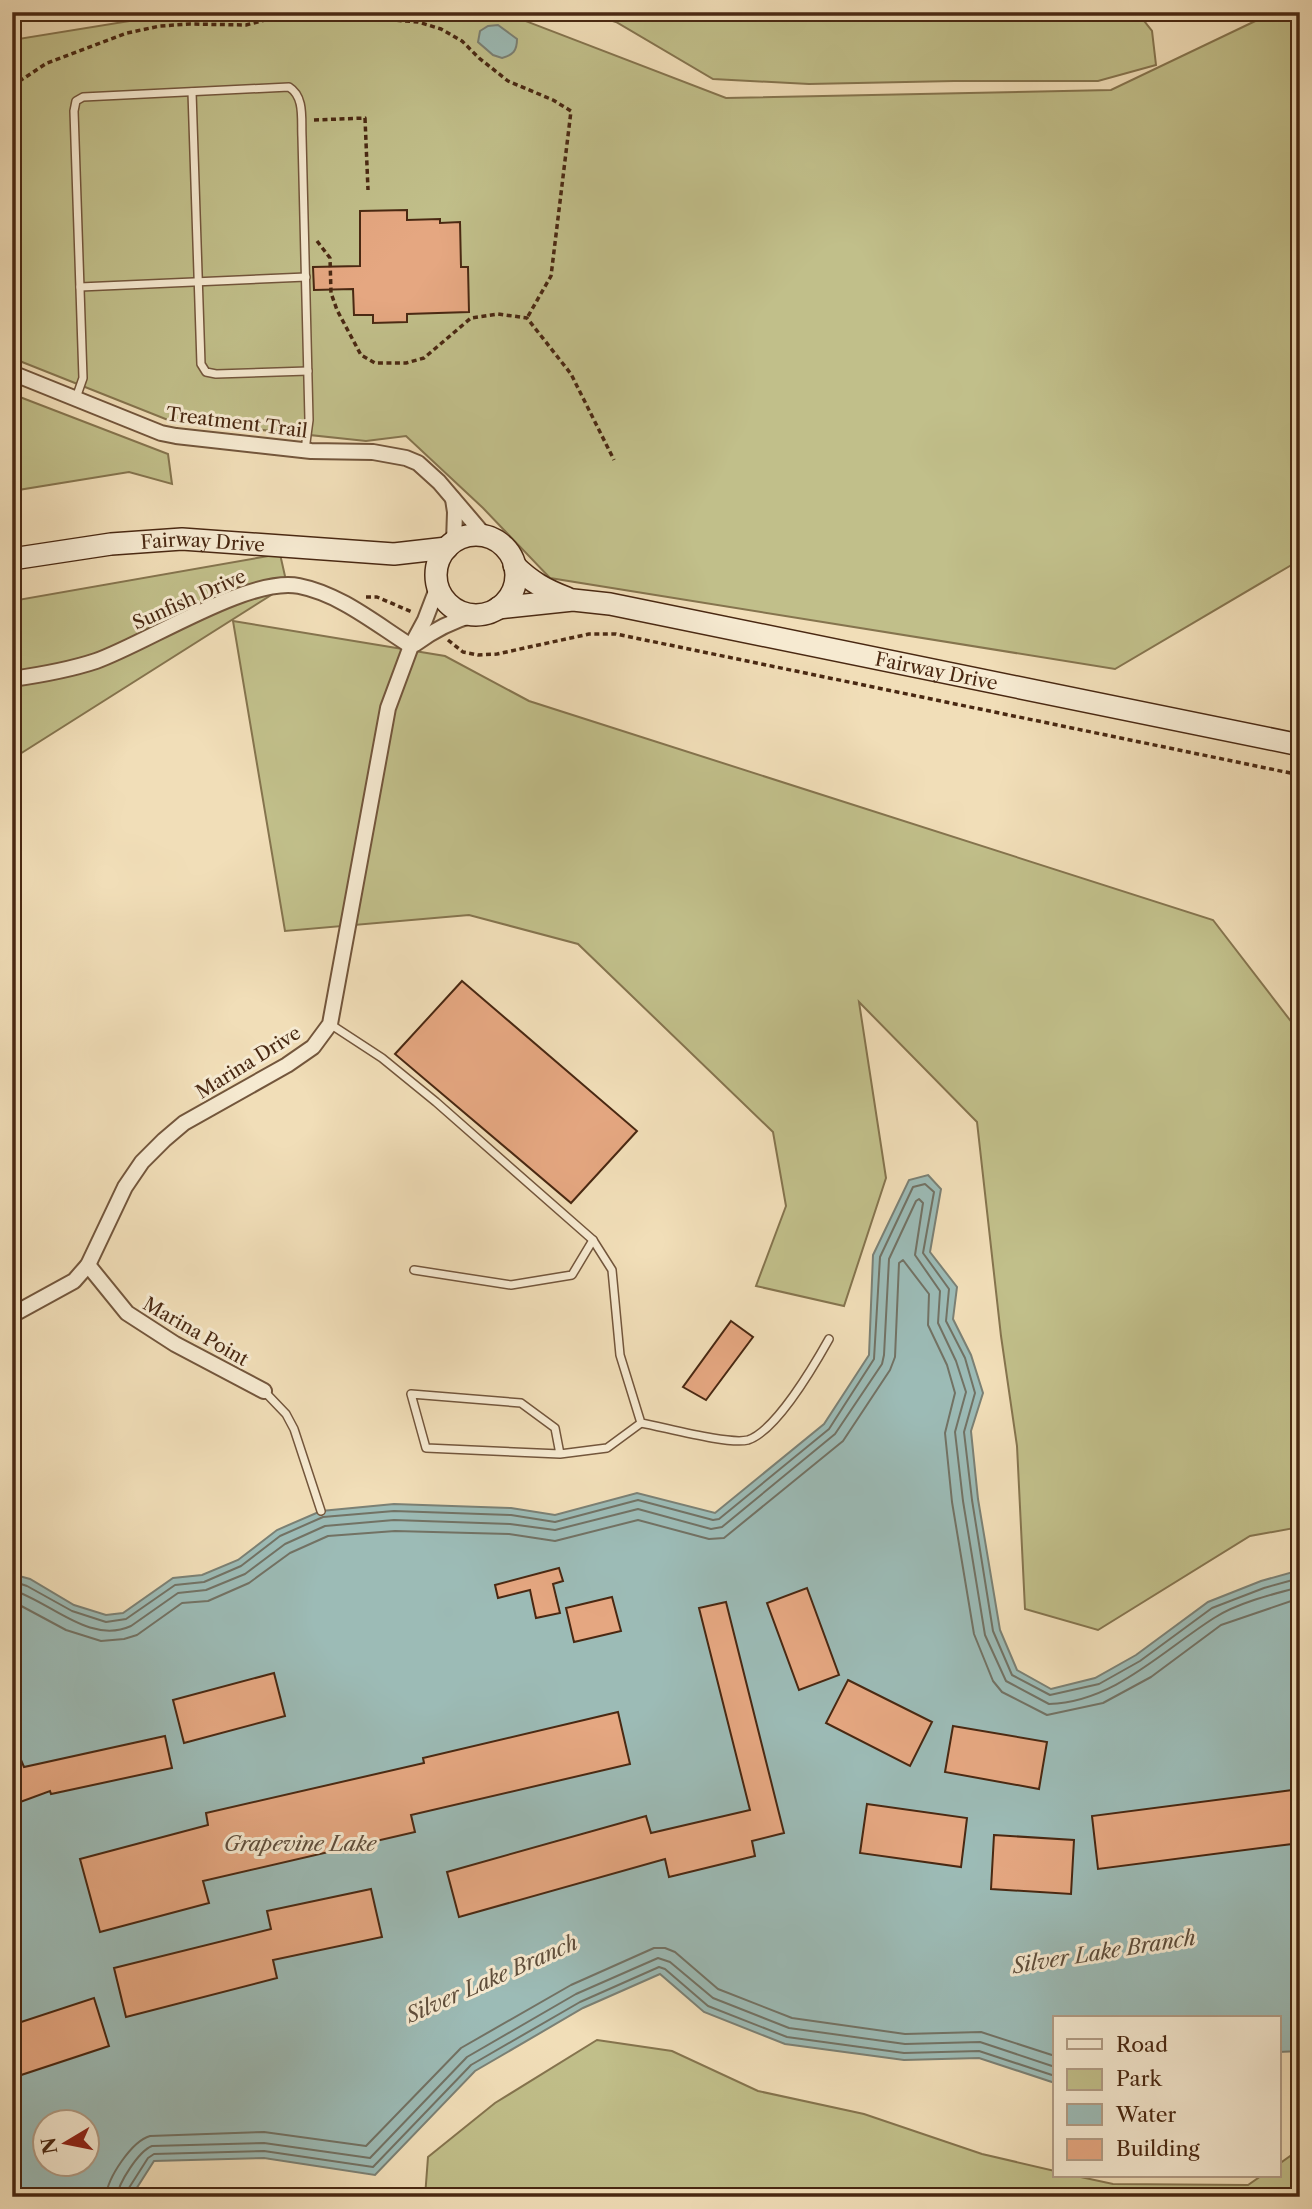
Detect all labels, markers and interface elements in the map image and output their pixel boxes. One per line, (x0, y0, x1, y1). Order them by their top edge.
street label: Treatment Trail (165, 402, 309, 443)
street label: Fairway Drive (140, 528, 266, 557)
street label: Sunfish Drive (129, 564, 249, 635)
street label: Fairway Drive (873, 647, 1000, 695)
street label: Marina Drive (192, 1021, 305, 1104)
street label: Marina Point (139, 1292, 253, 1371)
water label: Grapevine Lake (224, 1831, 377, 1856)
water label: Silver Lake Branch (1009, 1925, 1197, 1979)
water label: Silver Lake Branch (400, 1929, 581, 2028)
legend (1053, 2016, 1280, 2178)
text: Road (1116, 2032, 1168, 2057)
text: Park (1116, 2066, 1162, 2091)
text: Water (1115, 2102, 1176, 2127)
north arrow (32, 2108, 102, 2178)
text: N (37, 2136, 63, 2156)
text: Building (1116, 2136, 1201, 2161)

